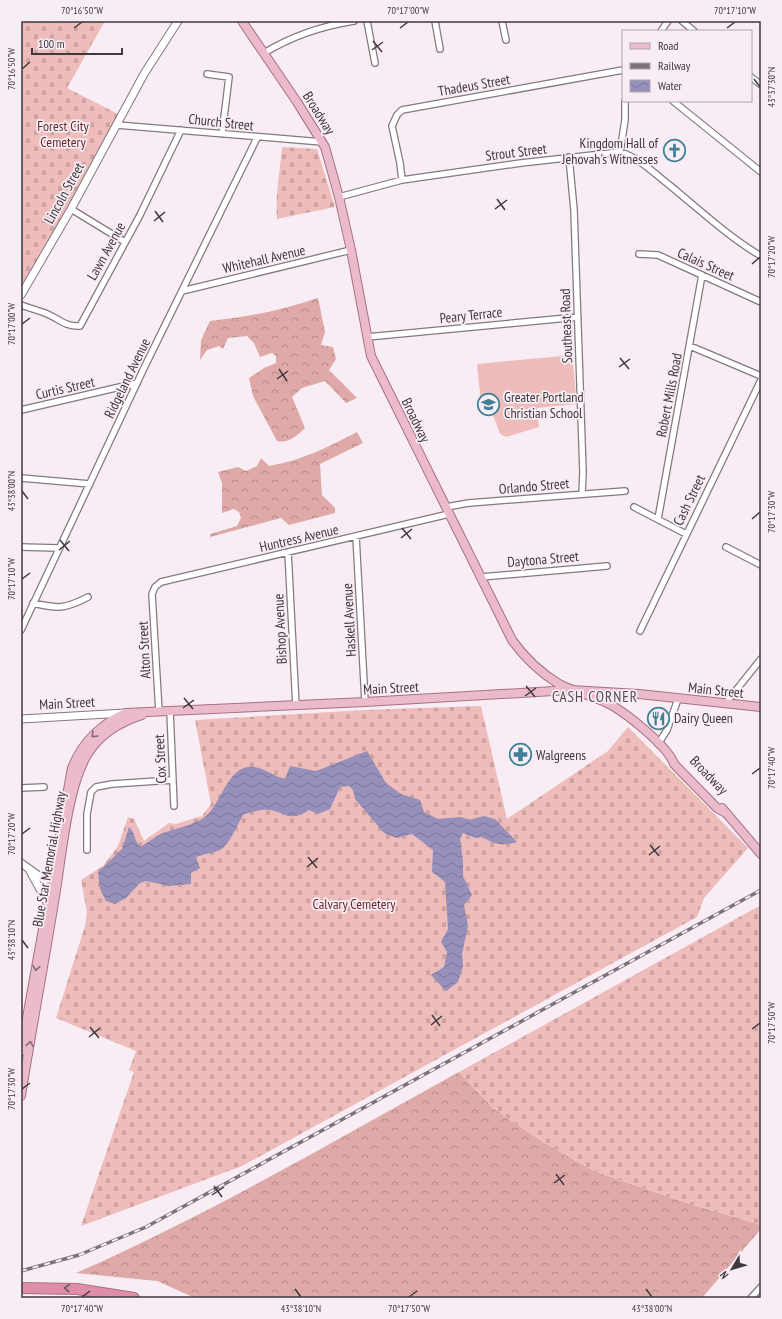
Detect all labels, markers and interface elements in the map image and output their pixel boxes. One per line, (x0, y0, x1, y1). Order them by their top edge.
text: 70°16'50"W (61, 4, 103, 17)
text: 70°17'00"W (387, 4, 429, 17)
text: 70°17'10"W (714, 4, 756, 17)
scale bar (32, 30, 122, 56)
legend (622, 30, 752, 102)
text: 100 m (38, 36, 65, 51)
text: Road (658, 38, 678, 53)
text: 70°16'50"W (5, 48, 18, 90)
text: Railway (658, 58, 691, 73)
text: 43°37'30"N (765, 67, 778, 107)
street label: Thadeus Street (437, 70, 511, 100)
text: Water (658, 78, 683, 93)
street label: Broadway (299, 88, 340, 138)
street label: Church Street (187, 110, 255, 134)
park label: Forest City Cemetery (37, 117, 89, 151)
place label: Kingdom Hall of Jehovah's Witnesses (561, 134, 658, 168)
church icon: Kingdom Hall of Jehovah's Witnesses (661, 138, 687, 164)
street label: Strout Street (484, 139, 548, 165)
street label: Lincoln Street (40, 159, 88, 227)
street label: Lawn Avenue (83, 219, 129, 283)
text: 70°17'20"W (765, 236, 778, 278)
street label: Whitehall Avenue (221, 241, 307, 277)
street label: Calais Street (675, 243, 737, 285)
street label: Southeast Road (556, 288, 576, 364)
text: 70°17'00"W (5, 303, 18, 345)
street label: Peary Terrace (439, 303, 503, 327)
street label: Ridgeland Avenue (100, 335, 154, 421)
street label: Robert Mills Road (652, 351, 686, 439)
street label: Curtis Street (34, 372, 96, 404)
place label: Greater Portland Christian School (504, 388, 583, 422)
school or university icon: Greater Portland Christian School (476, 392, 502, 418)
street label: Broadway (398, 395, 435, 446)
text: 43°38'00"N (5, 471, 18, 511)
street label: Cash Street (669, 471, 709, 529)
street label: Orlando Street (498, 474, 570, 498)
text: 70°17'30"W (765, 491, 778, 533)
street label: Huntress Avenue (258, 520, 341, 556)
street label: Daytona Street (507, 547, 580, 571)
text: 70°17'10"W (5, 558, 18, 600)
street label: Haskell Avenue (338, 583, 360, 657)
street label: Bishop Avenue (269, 593, 291, 665)
street label: Alton Street (133, 621, 154, 679)
street label: Main Street (363, 678, 419, 698)
street label: Main Street (687, 678, 745, 702)
district label: CASH CORNER (552, 687, 638, 706)
street label: Main Street (39, 693, 95, 713)
restaurant icon: Dairy Queen (645, 705, 671, 731)
place label: Dairy Queen (674, 709, 733, 727)
one-way arrow (91, 730, 98, 737)
street label: Cox Street (150, 734, 170, 784)
pharmacy icon: Walgreens (507, 742, 533, 768)
place label: Walgreens (536, 746, 586, 764)
text: 70°17'40"W (765, 747, 778, 789)
street label: Broadway (686, 752, 732, 799)
street label: Blue Star Memorial Highway (28, 789, 70, 928)
text: 70°17'20"W (5, 813, 18, 855)
park label: Calvary Cemetery (312, 895, 396, 913)
text: 43°38'10"N (5, 920, 18, 960)
one-way arrow (32, 965, 40, 971)
text: 70°17'50"W (765, 1002, 778, 1044)
one-way arrow (25, 1041, 34, 1047)
text: 70°17'30"W (5, 1068, 18, 1110)
north arrow (712, 1249, 752, 1289)
text: N (717, 1268, 731, 1282)
one-way arrow (64, 1284, 70, 1293)
text: 70°17'40"W (61, 1302, 103, 1315)
text: 43°38'10"N (281, 1302, 321, 1315)
text: 70°17'50"W (388, 1302, 430, 1315)
text: 43°38'00"N (632, 1302, 672, 1315)

